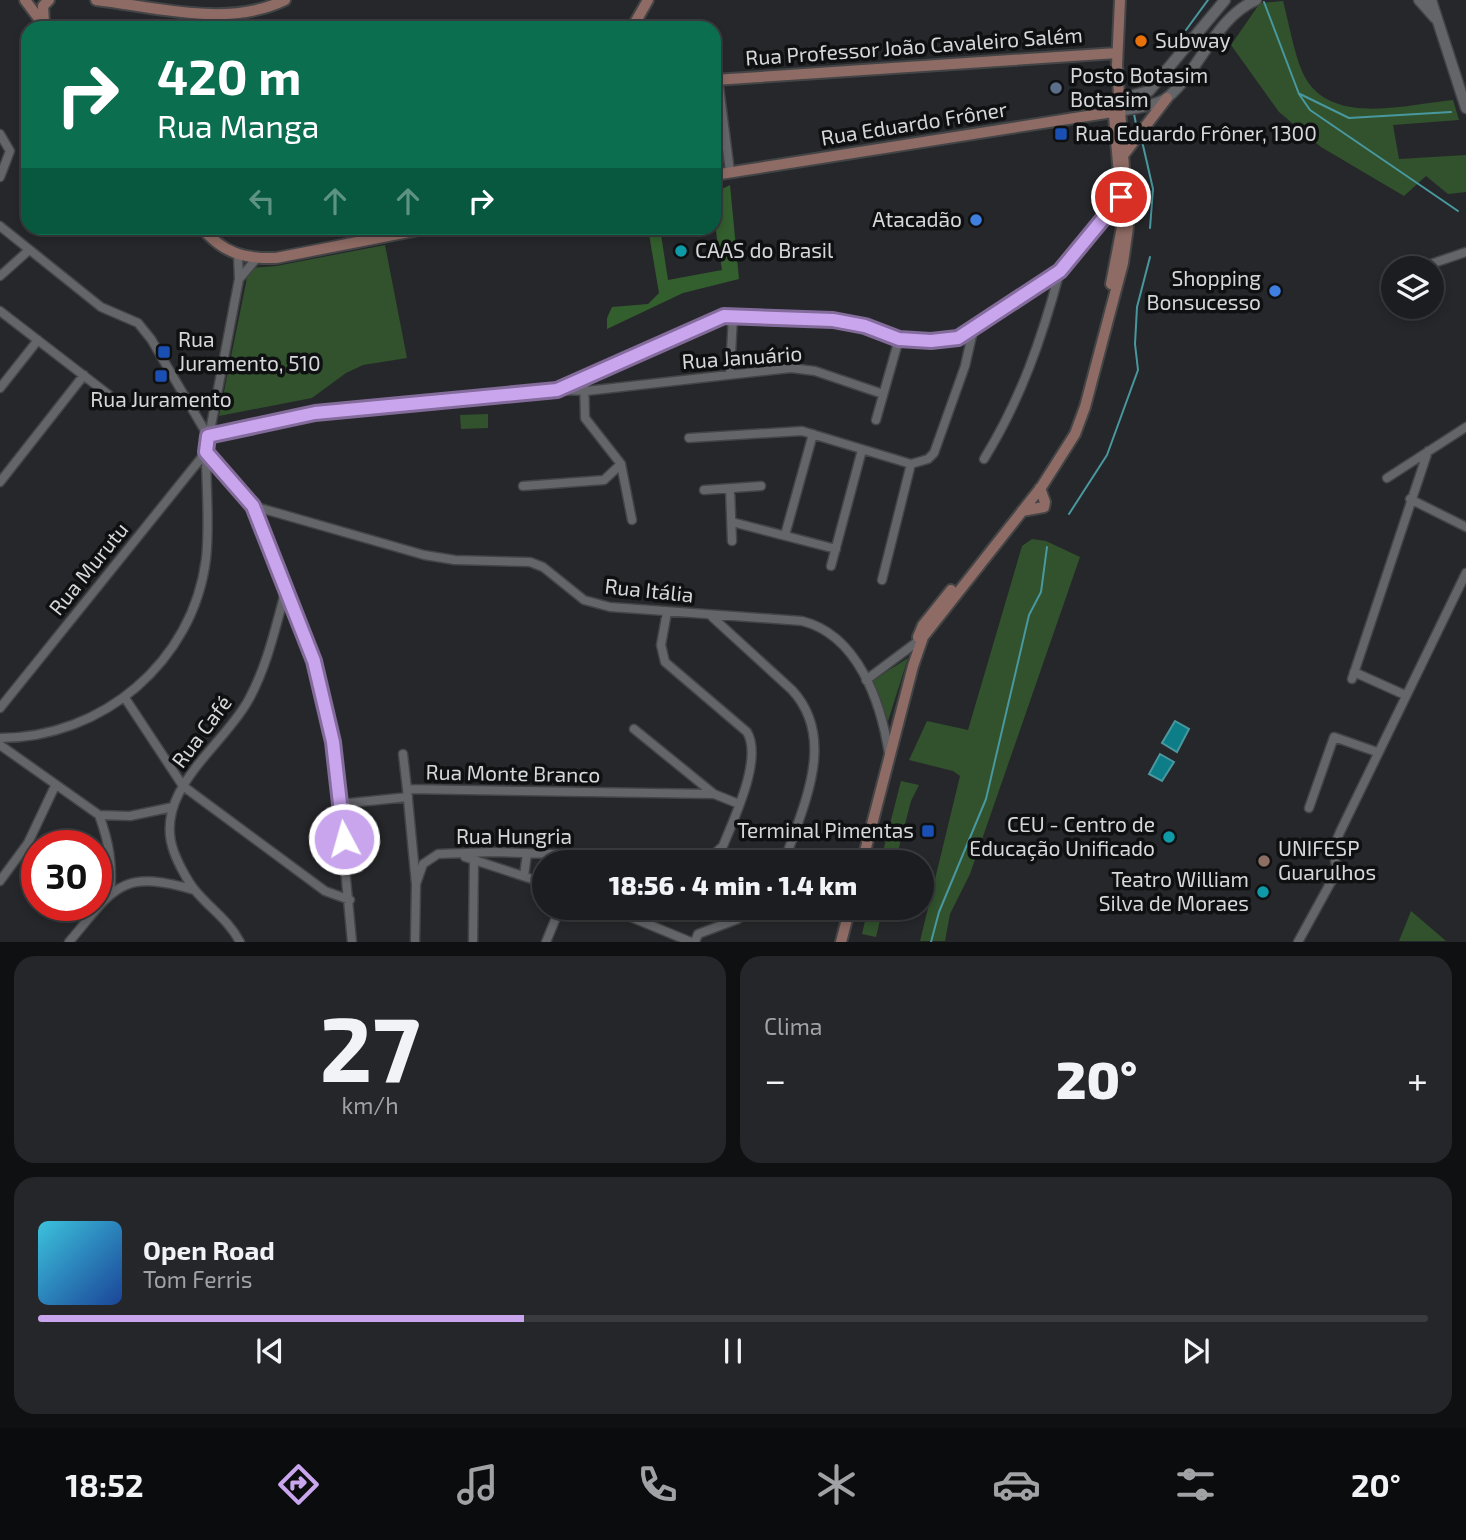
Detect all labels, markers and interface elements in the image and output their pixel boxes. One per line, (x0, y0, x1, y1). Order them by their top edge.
street label: Rua Professor João Cavaleiro Salém (744, 21, 1083, 70)
place label: Subway (1155, 27, 1231, 52)
marker: Subway (1133, 33, 1149, 49)
text: 420 m (157, 46, 301, 105)
icon: right (42, 49, 133, 140)
place label: Posto Botasim Botasim (1070, 62, 1208, 111)
marker: Posto Botasim Botasim (1048, 80, 1064, 96)
street label: Rua Eduardo Frôner (819, 95, 1009, 150)
text: Rua Manga (157, 106, 319, 144)
place label: Rua Eduardo Frôner, 1300 (1075, 120, 1317, 145)
marker: Rua Eduardo Frôner, 1300 (1053, 126, 1069, 142)
pin (1091, 167, 1151, 227)
icon: arrive (1102, 178, 1140, 216)
icon: left (243, 182, 281, 220)
icon: ahead (316, 182, 354, 220)
icon: ahead (389, 182, 427, 220)
icon: right (462, 182, 500, 220)
place label: Atacadão (872, 206, 962, 231)
marker: Atacadão (968, 212, 984, 228)
place label: CAAS do Brasil (695, 237, 834, 262)
marker: CAAS do Brasil (673, 243, 689, 259)
map controls (1381, 256, 1444, 319)
button: layers (1381, 256, 1444, 319)
place label: Shopping Bonsucesso (1147, 265, 1261, 314)
marker: Shopping Bonsucesso (1267, 283, 1283, 299)
place label: Rua Juramento, 510 (178, 326, 321, 375)
street label: Rua Januário (681, 340, 803, 373)
marker: Rua Juramento, 510 (156, 344, 172, 360)
marker: Rua Juramento (153, 368, 169, 384)
place label: Rua Juramento (90, 386, 232, 411)
street label: Rua Murutu (43, 517, 133, 619)
street label: Rua Itália (604, 572, 695, 607)
street label: Rua Café (166, 690, 236, 772)
street label: Rua Monte Branco (425, 758, 601, 787)
position arrow (307, 802, 381, 876)
place label: CEU - Centro de Educação Unificado (969, 811, 1155, 862)
place label: Terminal Pimentas (737, 817, 914, 842)
street label: Rua Hungria (456, 823, 572, 848)
marker: Terminal Pimentas (920, 823, 936, 839)
marker: CEU - Centro de Educação Unificado (1161, 829, 1177, 845)
speed limit sign: 30 (21, 830, 112, 921)
place label: UNIFESP Guarulhos (1278, 835, 1376, 884)
marker: UNIFESP Guarulhos (1256, 853, 1272, 869)
place label: Teatro William Silva de Moraes (1099, 866, 1249, 915)
text: 18:56 · 4 min · 1.4 km (609, 869, 857, 900)
marker: Teatro William Silva de Moraes (1255, 884, 1271, 900)
text: 27 (320, 991, 420, 1100)
text: Clima (764, 1012, 822, 1040)
text: 20° (1056, 1047, 1137, 1109)
text: − (764, 1056, 786, 1102)
text: + (1407, 1056, 1428, 1102)
text: km/h (341, 1091, 399, 1119)
text: Open Road (143, 1234, 275, 1265)
text: Tom Ferris (143, 1265, 252, 1293)
icon: previous (251, 1332, 289, 1370)
icon: pause (714, 1332, 752, 1370)
icon: next (1177, 1332, 1215, 1370)
icon: directions (274, 1460, 323, 1509)
icon: music (453, 1460, 502, 1509)
icon: phone (633, 1460, 682, 1509)
icon: climate (812, 1460, 861, 1509)
icon: car (992, 1460, 1041, 1509)
icon: filters (1171, 1460, 1220, 1509)
text: 18:52 (65, 1465, 143, 1503)
text: 20° (1351, 1465, 1401, 1503)

